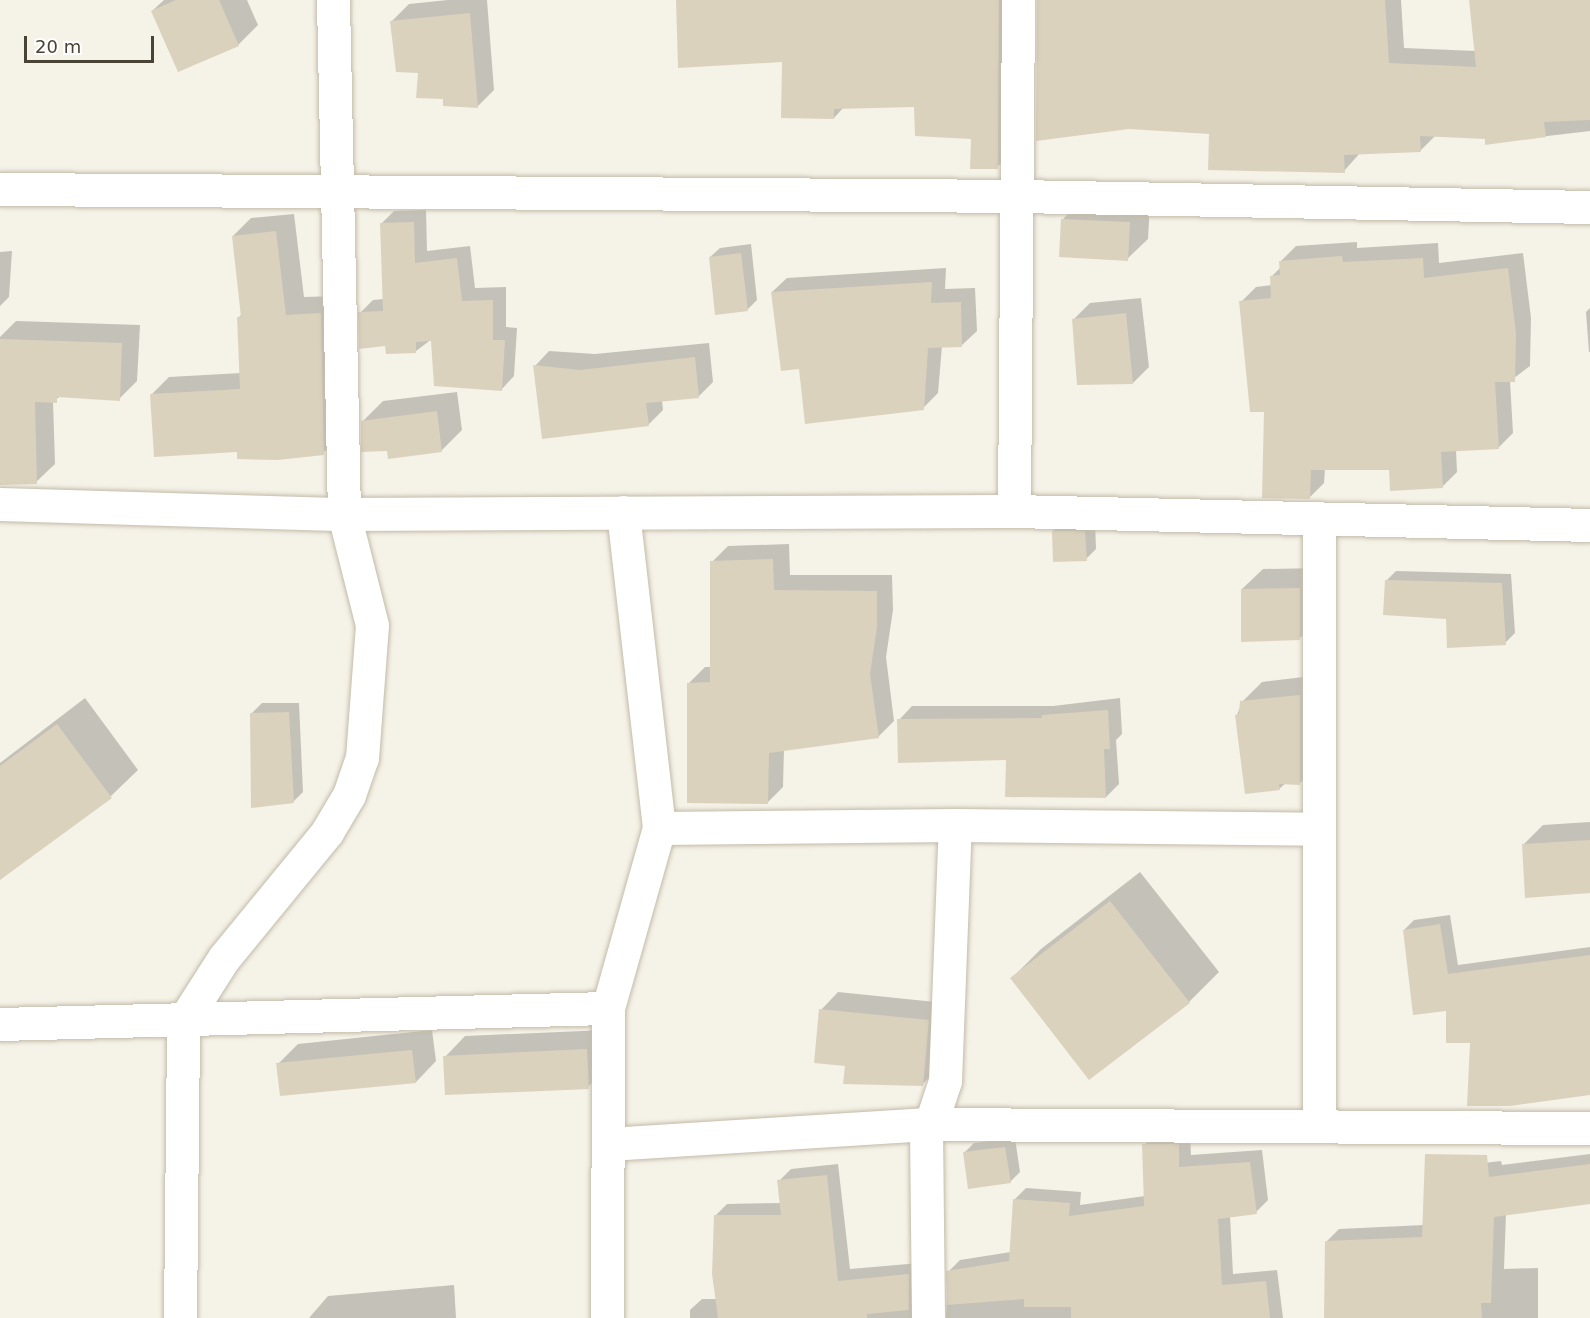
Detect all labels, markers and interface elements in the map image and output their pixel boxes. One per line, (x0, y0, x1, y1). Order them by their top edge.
scale bar (27, 24, 158, 62)
text: 20 m (35, 36, 81, 57)

